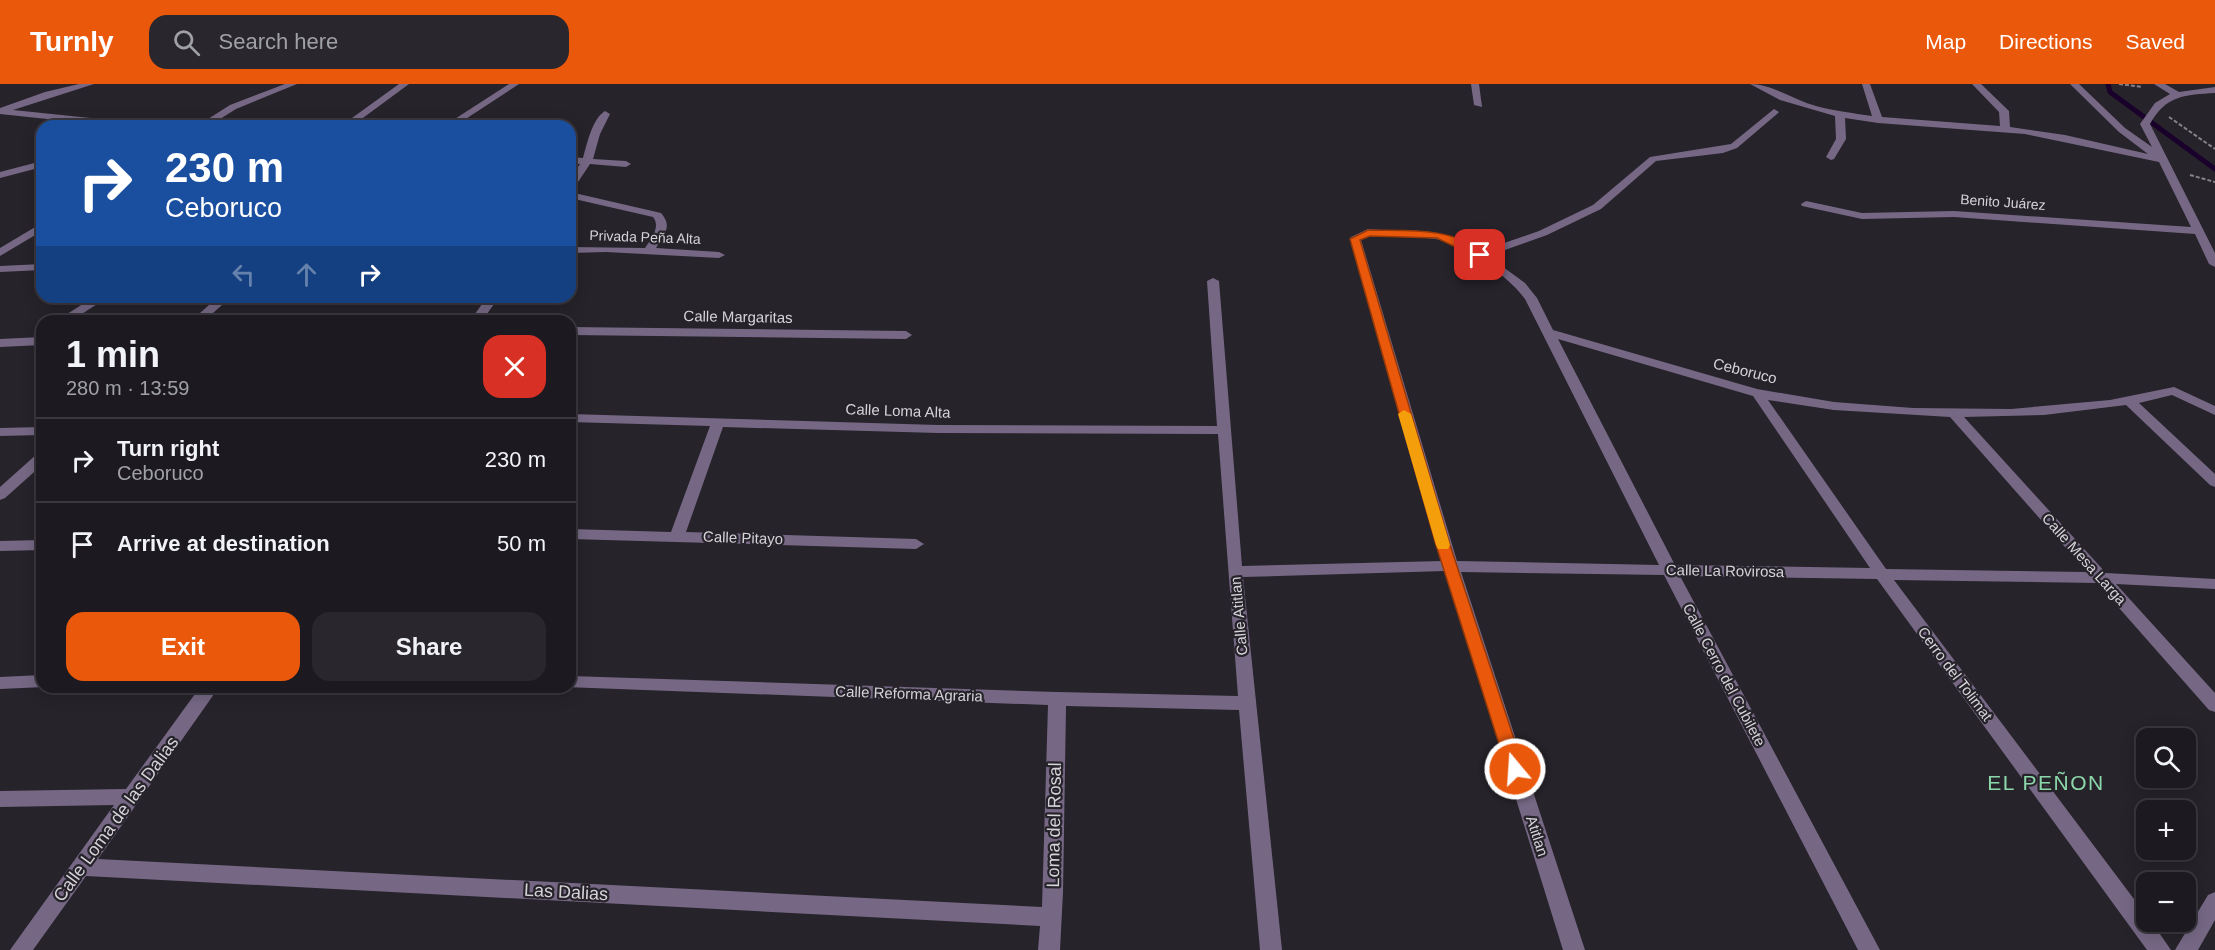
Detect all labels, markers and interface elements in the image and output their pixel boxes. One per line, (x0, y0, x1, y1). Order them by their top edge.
search box (149, 15, 569, 69)
text: Turnly (30, 26, 113, 57)
icon: search (170, 26, 203, 59)
text: Search here (218, 29, 338, 54)
text: Map (1925, 30, 1966, 53)
text: Directions (1999, 30, 2092, 53)
text: Saved (2125, 30, 2185, 53)
icon: right (66, 144, 144, 222)
text: 230 m (165, 144, 284, 191)
street label: Benito Juárez (1960, 191, 2046, 213)
text: Ceboruco (165, 193, 282, 223)
street label: Privada Peña Alta (589, 227, 701, 247)
pin (1454, 229, 1505, 280)
icon: arrive (1463, 238, 1496, 271)
icon: left (227, 258, 260, 291)
icon: ahead (290, 258, 323, 291)
icon: right (353, 258, 386, 291)
street label: Calle Margaritas (683, 307, 793, 326)
text: 1 min (66, 334, 160, 375)
button: close (483, 335, 546, 398)
street label: Ceboruco (1712, 354, 1779, 387)
text: 280 m · 13:59 (66, 377, 189, 399)
street label: Calle Loma Alta (845, 400, 951, 421)
text: Turn right (117, 436, 219, 461)
icon: right (66, 444, 99, 477)
text: 230 m (485, 447, 546, 472)
text: Ceboruco (117, 462, 204, 484)
street label: Calle Mesa Larga (2039, 509, 2130, 609)
icon: arrive (66, 528, 99, 561)
street label: Calle Pitayo (703, 528, 783, 547)
text: Arrive at destination (117, 531, 330, 556)
text: 50 m (497, 531, 546, 556)
street label: Calle La Rovirosa (1666, 561, 1785, 580)
street label: Calle Atitlan (1227, 576, 1250, 656)
street label: Calle Cerro del Cubilete (1680, 600, 1769, 749)
button: Exit (66, 612, 300, 681)
button: Share (312, 612, 546, 681)
street label: Cerro del Tolimat (1915, 623, 1997, 725)
street label: Calle Reforma Agraria (835, 682, 984, 705)
map controls (2136, 728, 2196, 932)
button: search (2136, 728, 2196, 788)
street label: Calle Loma de las Dalias (49, 733, 183, 905)
position arrow (1483, 737, 1547, 801)
street label: Loma del Rosal (1043, 762, 1065, 888)
district label: EL PEÑON (1987, 771, 2105, 794)
button: + (2136, 800, 2196, 860)
street label: Atitlan (1523, 813, 1552, 858)
button: − (2136, 872, 2196, 932)
street label: Las Dalias (524, 880, 608, 904)

